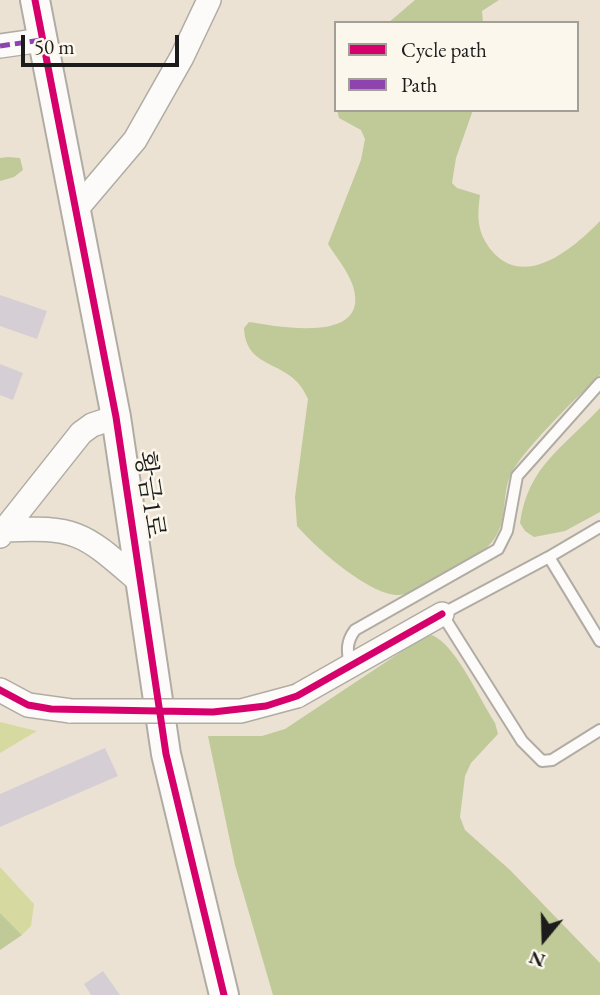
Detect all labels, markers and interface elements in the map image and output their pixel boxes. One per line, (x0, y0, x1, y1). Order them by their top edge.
scale bar (24, 21, 182, 65)
legend (334, 21, 579, 112)
text: 50 m (34, 33, 75, 60)
text: Cycle path (401, 36, 487, 63)
text: Path (401, 71, 437, 98)
street label: 황금1로 (127, 449, 171, 541)
north arrow (509, 904, 579, 974)
text: N (526, 945, 548, 974)

